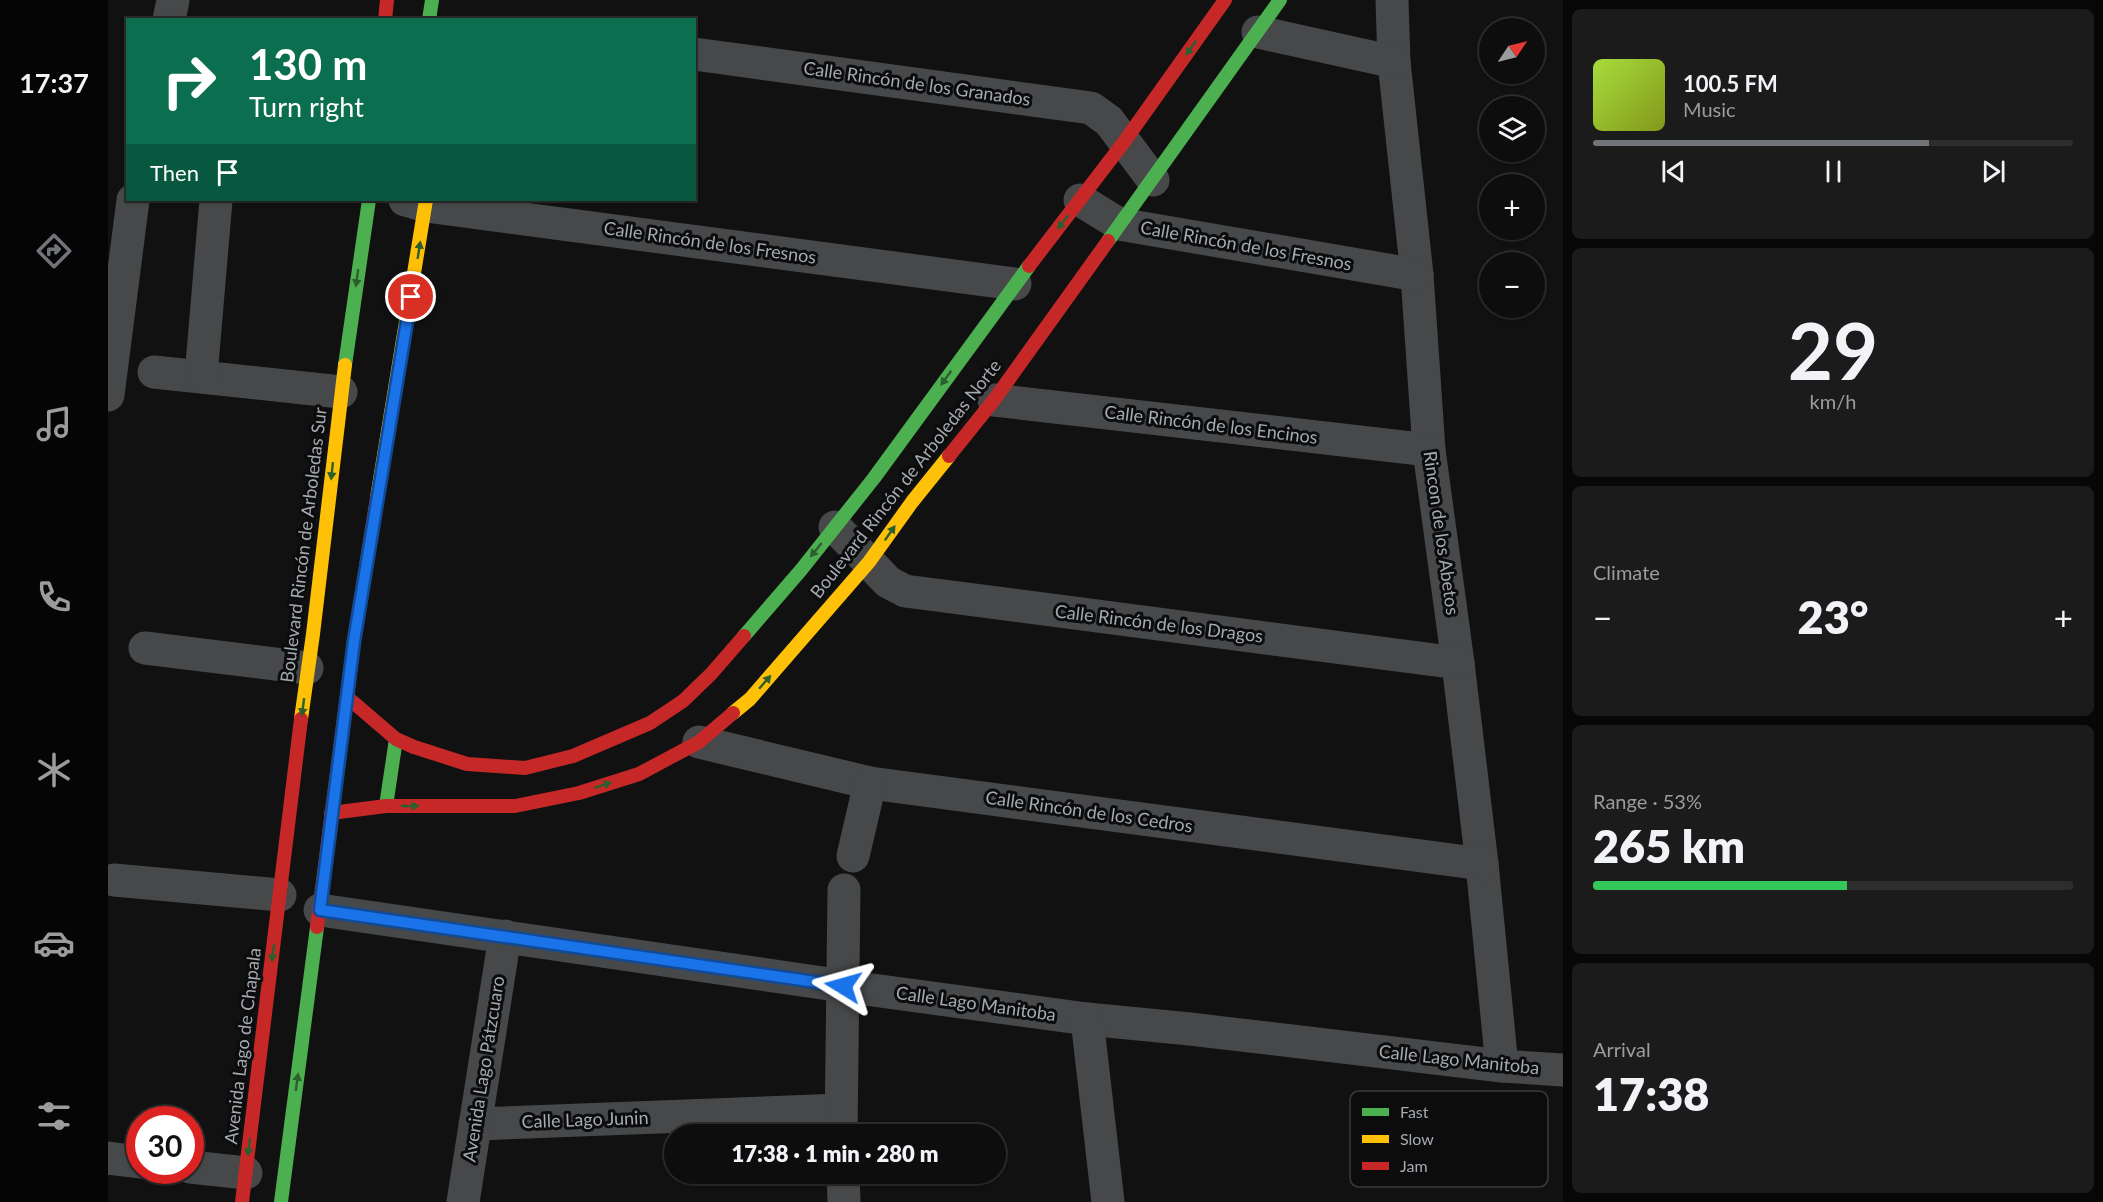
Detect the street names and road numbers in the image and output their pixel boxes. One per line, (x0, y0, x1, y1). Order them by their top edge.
street label: Calle Rincón de los Granados (802, 56, 1032, 110)
street label: Calle Rincón de los Fresnos (602, 216, 818, 268)
street label: Calle Rincón de los Fresnos (1139, 216, 1354, 274)
street label: Boulevard Rincón de Arboledas Norte (805, 355, 1005, 602)
street label: Calle Rincón de los Encinos (1103, 400, 1319, 448)
street label: Boulevard Rincón de Arboledas Sur (275, 406, 331, 684)
street label: Rincon de los Abetos (1420, 449, 1464, 616)
street label: Calle Rincón de los Dragos (1054, 599, 1265, 647)
street label: Calle Rincón de los Cedros (984, 786, 1194, 836)
street label: Avenida Lago de Chapala (219, 946, 265, 1145)
street label: Avenida Lago Pátzcuaro (457, 974, 509, 1163)
street label: Calle Lago Manitoba (895, 981, 1057, 1025)
street label: Calle Lago Manitoba (1378, 1040, 1540, 1078)
street label: Calle Lago Junin (521, 1106, 649, 1132)

